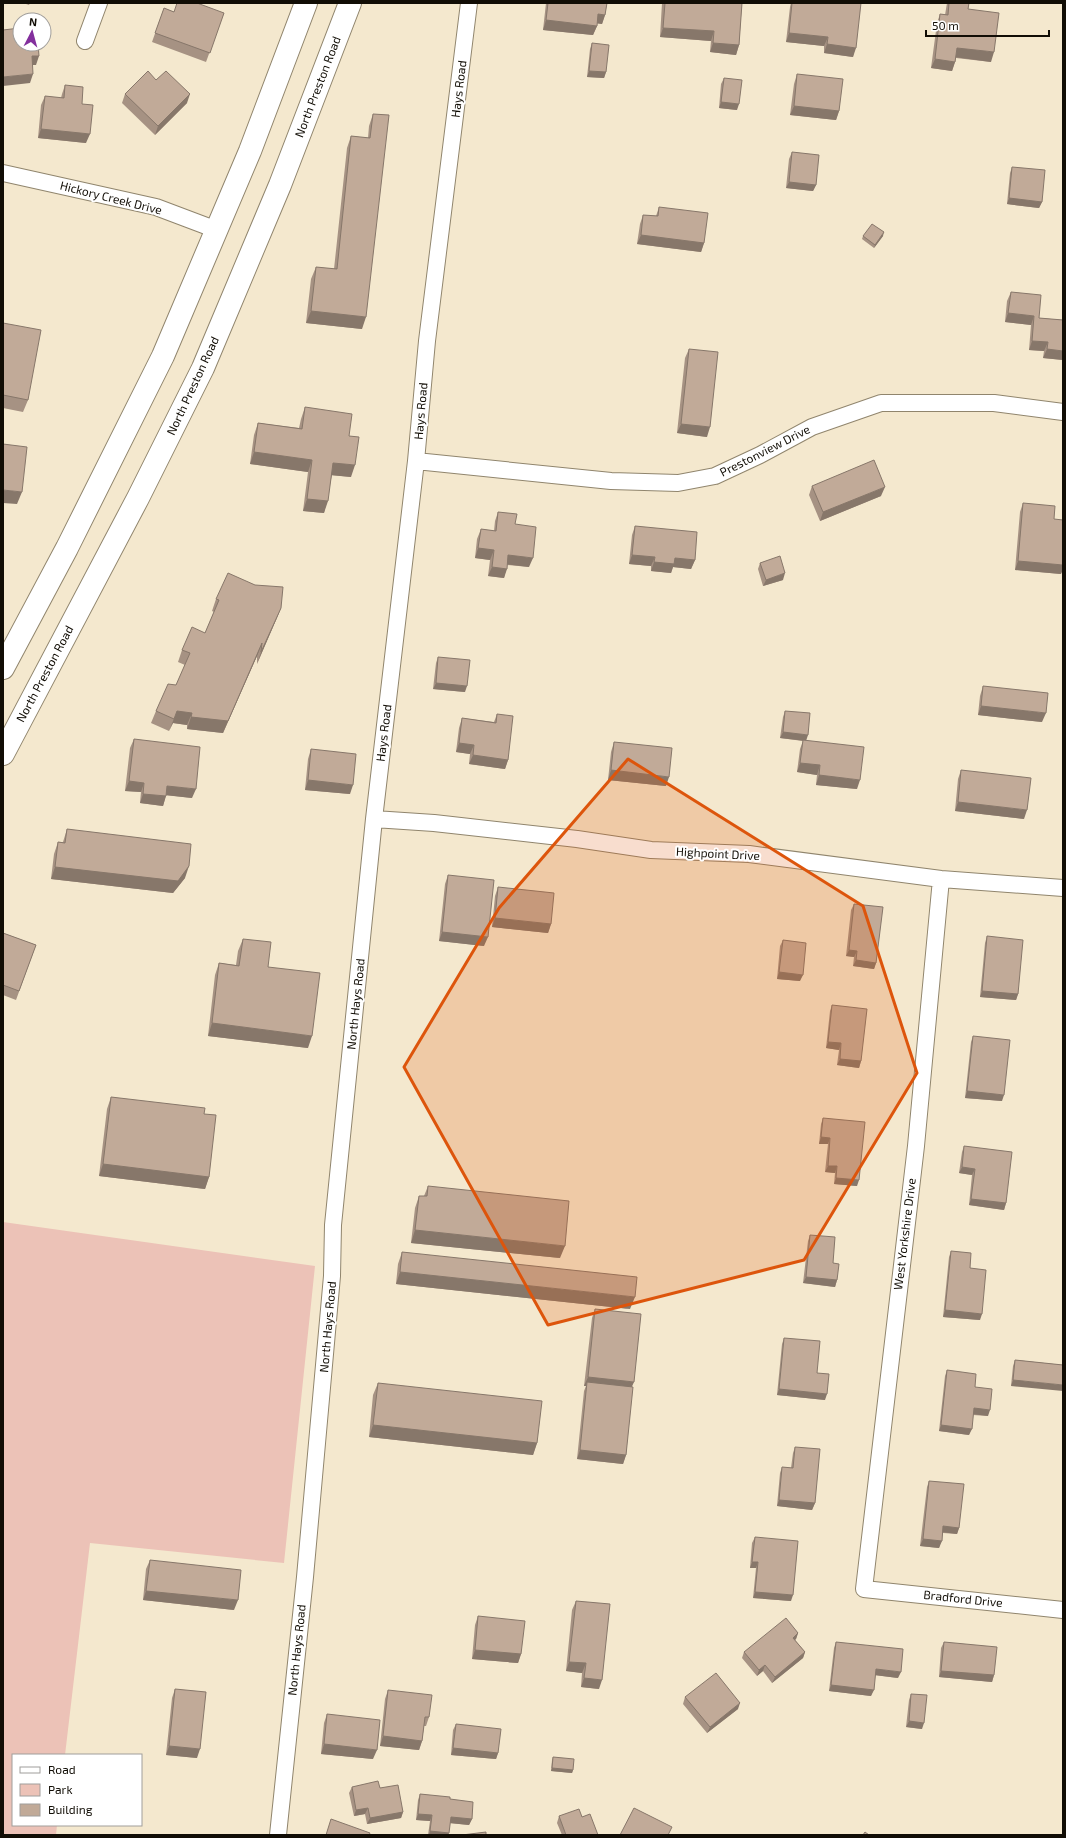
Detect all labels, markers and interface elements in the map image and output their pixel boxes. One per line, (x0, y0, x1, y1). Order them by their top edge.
north arrow (12, 12, 52, 52)
scale bar (926, 12, 1049, 38)
text: N (28, 15, 38, 28)
text: 50 m (932, 18, 959, 32)
street label: North Preston Road (291, 34, 343, 139)
street label: Hays Road (448, 60, 468, 118)
street label: Hickory Creek Drive (59, 178, 164, 216)
street label: North Preston Road (163, 334, 221, 437)
street label: Hays Road (411, 382, 429, 440)
street label: Prestonview Drive (717, 421, 812, 479)
street label: North Preston Road (13, 623, 75, 724)
street label: Hays Road (373, 704, 393, 762)
street label: Highpoint Drive (676, 844, 760, 862)
street label: North Hays Road (343, 958, 367, 1050)
street label: West Yorkshire Drive (890, 1177, 918, 1291)
street label: North Hays Road (316, 1281, 338, 1373)
street label: Bradford Drive (923, 1587, 1003, 1609)
street label: North Hays Road (284, 1604, 308, 1696)
legend (12, 1754, 142, 1826)
text: Road (48, 1762, 76, 1776)
text: Park (48, 1782, 73, 1796)
text: Building (48, 1802, 93, 1816)

